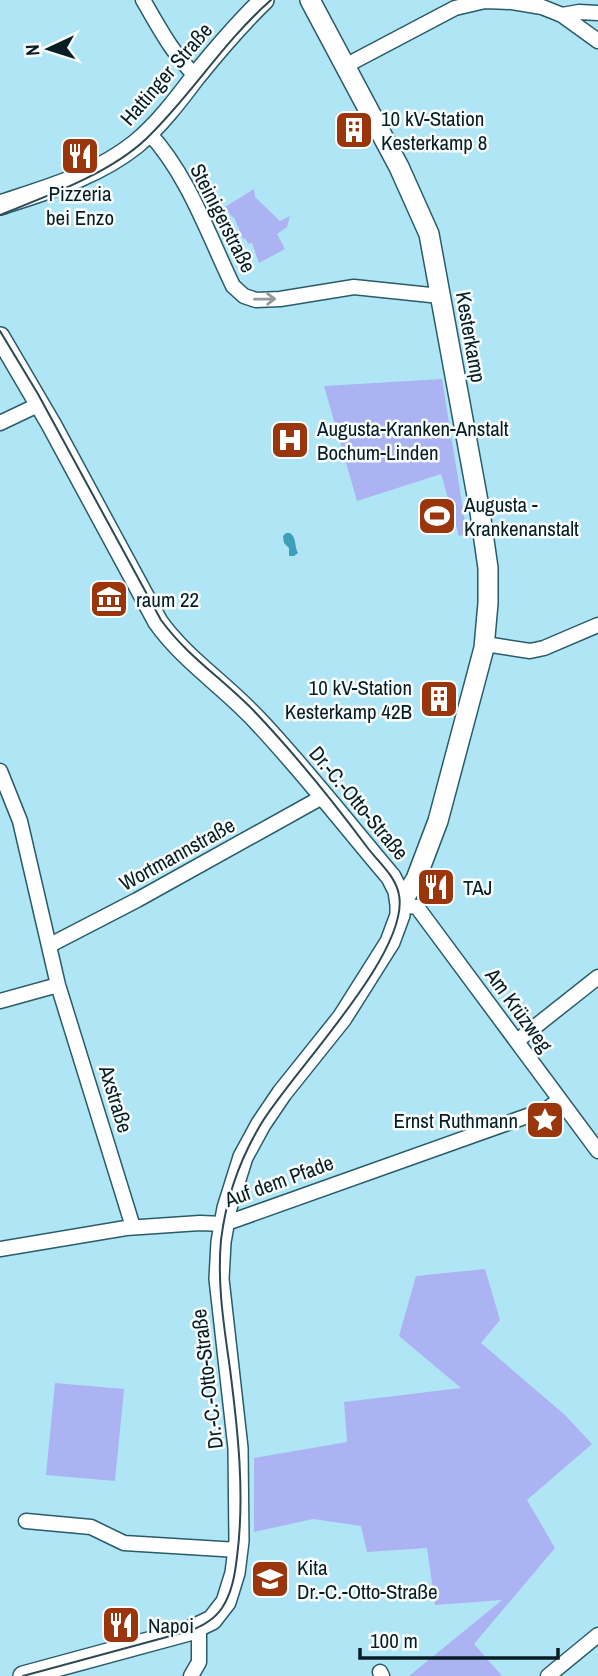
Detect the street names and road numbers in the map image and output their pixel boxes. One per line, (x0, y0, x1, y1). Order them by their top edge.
street label: Hattinger Straße (113, 16, 219, 132)
street label: Steinigerstraße (183, 159, 263, 277)
street label: Kesterkamp (449, 289, 493, 385)
street label: Dr.-C.-Otto-Straße (303, 740, 415, 866)
street label: Wortmannstraße (114, 810, 240, 898)
street label: Am Krüzweg (478, 961, 560, 1058)
street label: Axstraße (92, 1061, 140, 1136)
street label: Auf dem Pfade (220, 1148, 337, 1214)
street label: Dr.-C.-Otto-Straße (184, 1307, 230, 1451)

